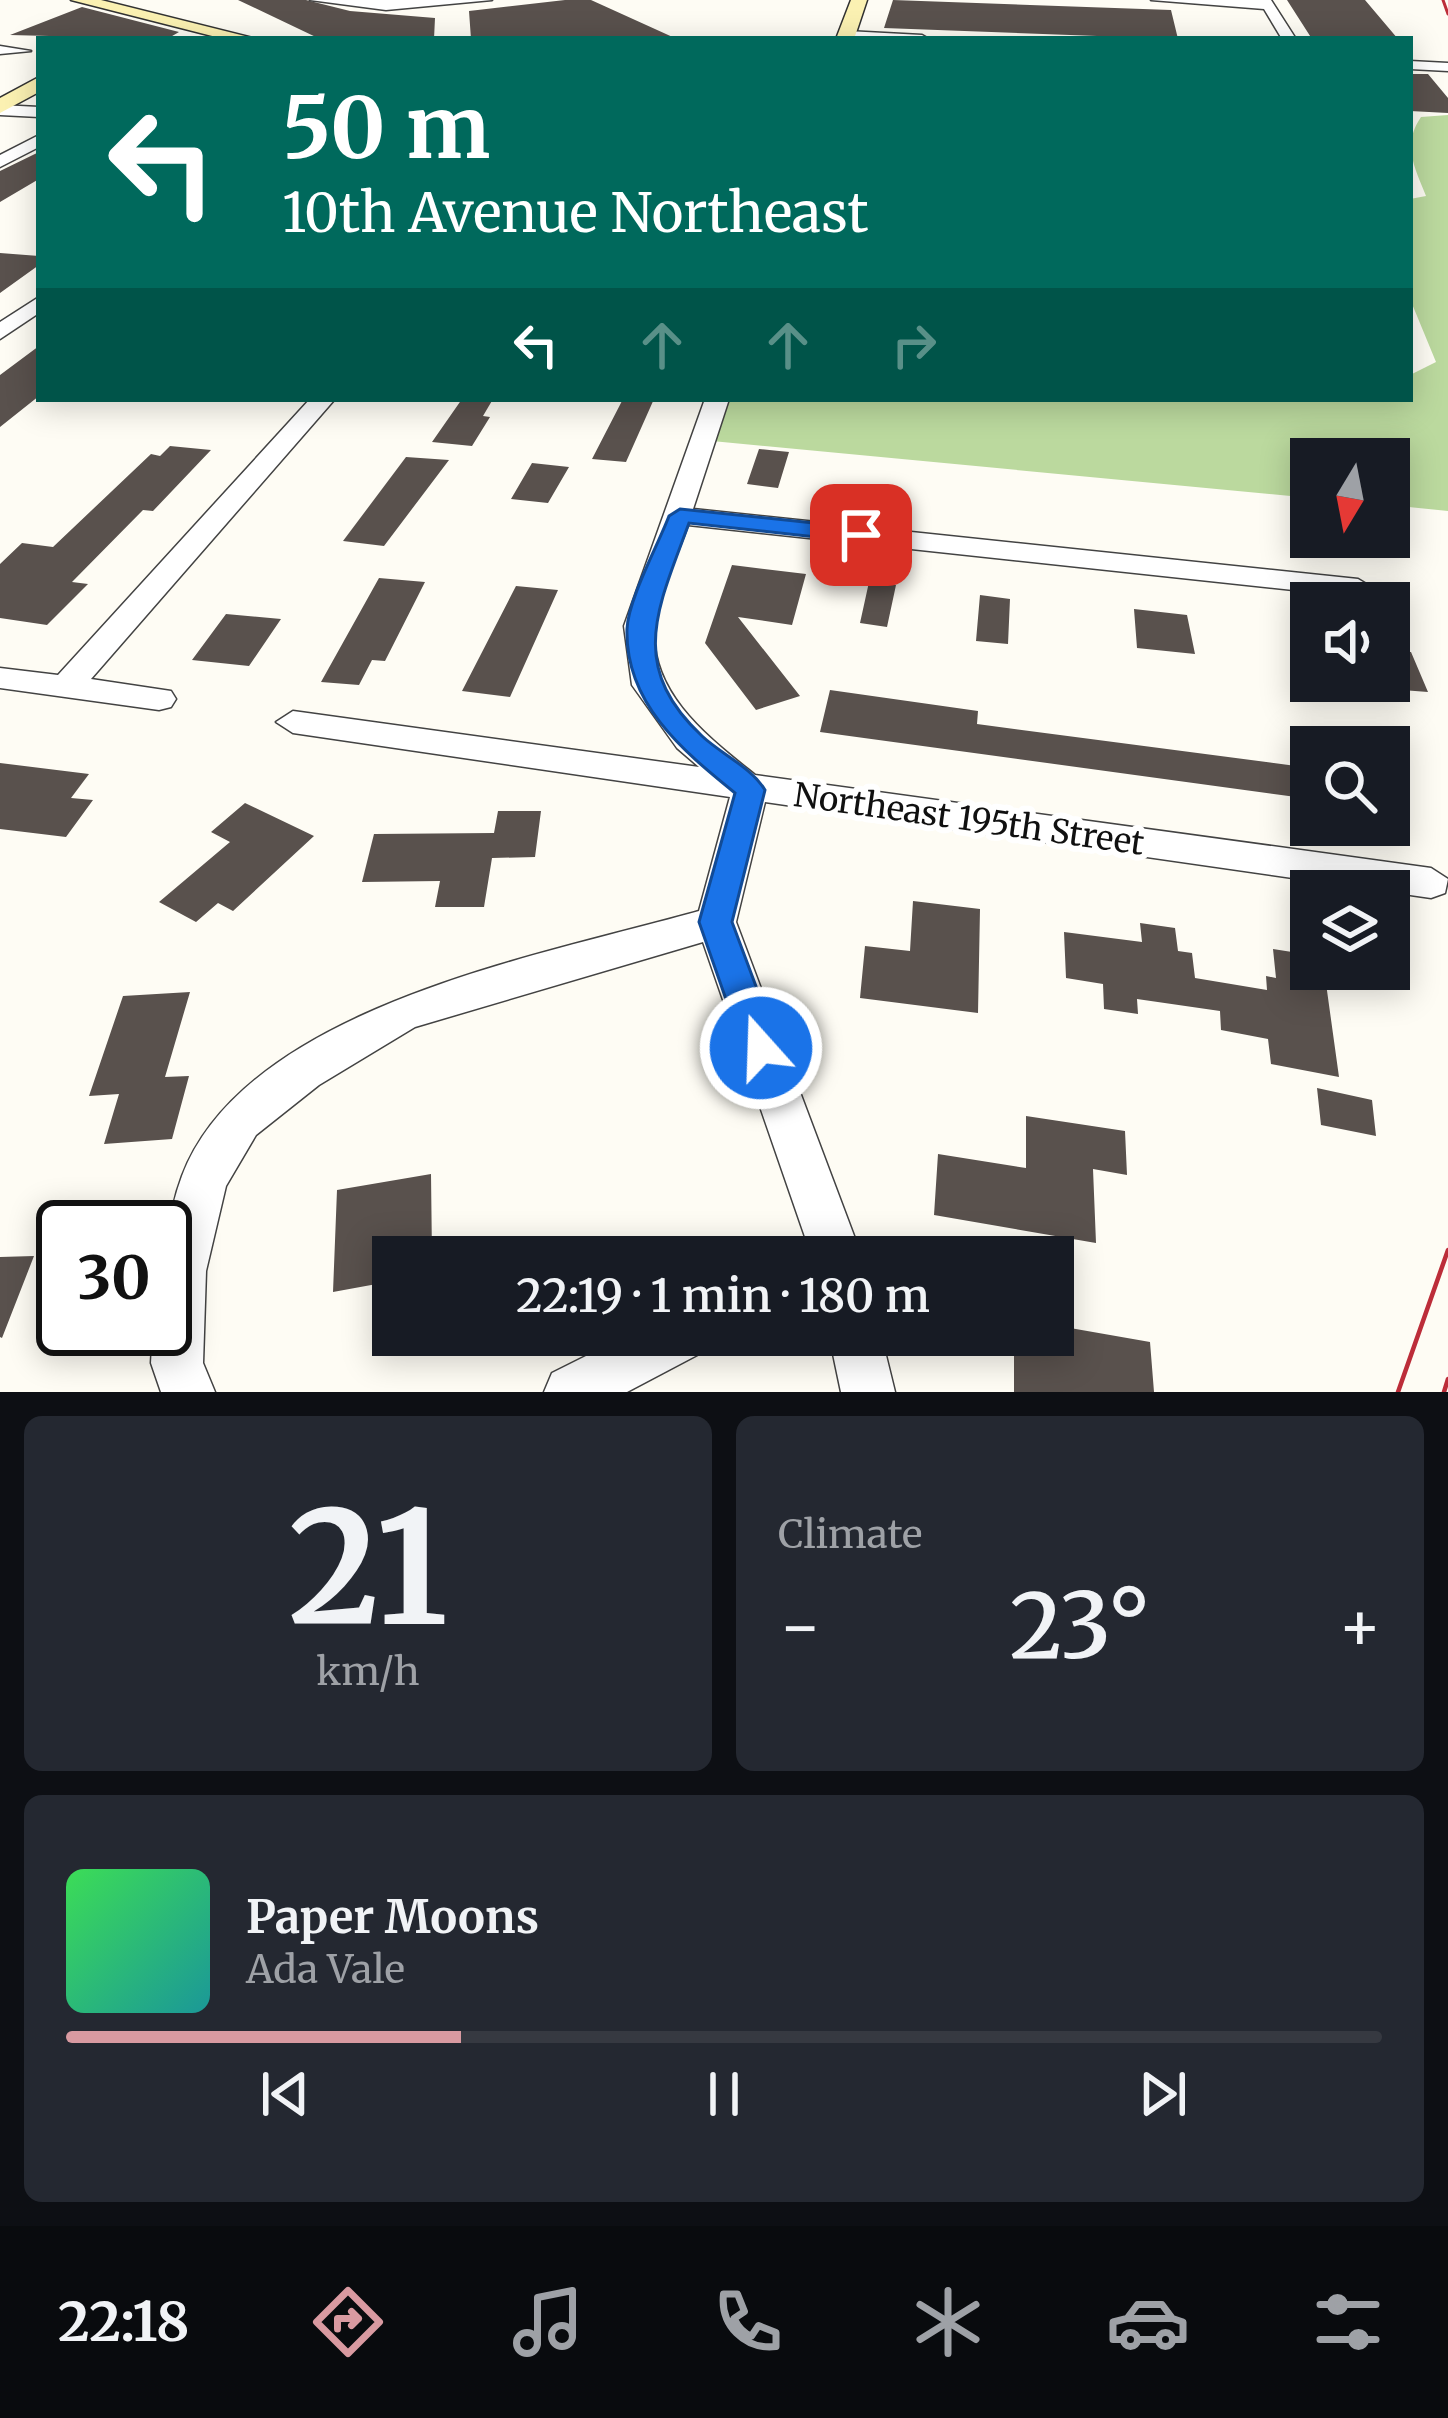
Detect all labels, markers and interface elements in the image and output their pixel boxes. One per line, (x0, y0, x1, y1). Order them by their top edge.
text: 50 m (282, 75, 490, 181)
icon: left (84, 84, 240, 240)
text: 10th Avenue Northeast (282, 179, 869, 247)
icon: left (503, 312, 569, 378)
icon: ahead (629, 312, 695, 378)
icon: ahead (755, 312, 821, 378)
icon: right (881, 312, 947, 378)
north arrow (1290, 438, 1410, 558)
map controls (1290, 438, 1410, 990)
pin (810, 484, 912, 586)
icon: arrive (828, 502, 894, 568)
button: sound (1290, 582, 1410, 702)
button: search (1290, 726, 1410, 846)
street label: Northeast 195th Street (791, 774, 1147, 864)
button: layers (1290, 870, 1410, 990)
position arrow (698, 985, 824, 1111)
speed limit sign: 30 (36, 1200, 192, 1356)
text: 22:19 · 1 min · 180 m (516, 1268, 930, 1324)
text: 21 (288, 1470, 448, 1667)
text: Climate (778, 1510, 922, 1559)
text: 23° (1009, 1569, 1151, 1683)
text: − (778, 1585, 822, 1668)
text: + (1338, 1585, 1382, 1668)
text: km/h (316, 1647, 420, 1696)
text: Paper Moons (246, 1889, 539, 1945)
text: Ada Vale (246, 1945, 405, 1994)
icon: previous (252, 2061, 318, 2127)
icon: pause (691, 2061, 757, 2127)
icon: next (1130, 2061, 1196, 2127)
icon: directions (306, 2280, 390, 2364)
icon: music (506, 2280, 590, 2364)
icon: phone (706, 2280, 790, 2364)
icon: climate (906, 2280, 990, 2364)
icon: car (1106, 2280, 1190, 2364)
icon: filters (1306, 2280, 1390, 2364)
text: 22:18 (58, 2288, 189, 2356)

